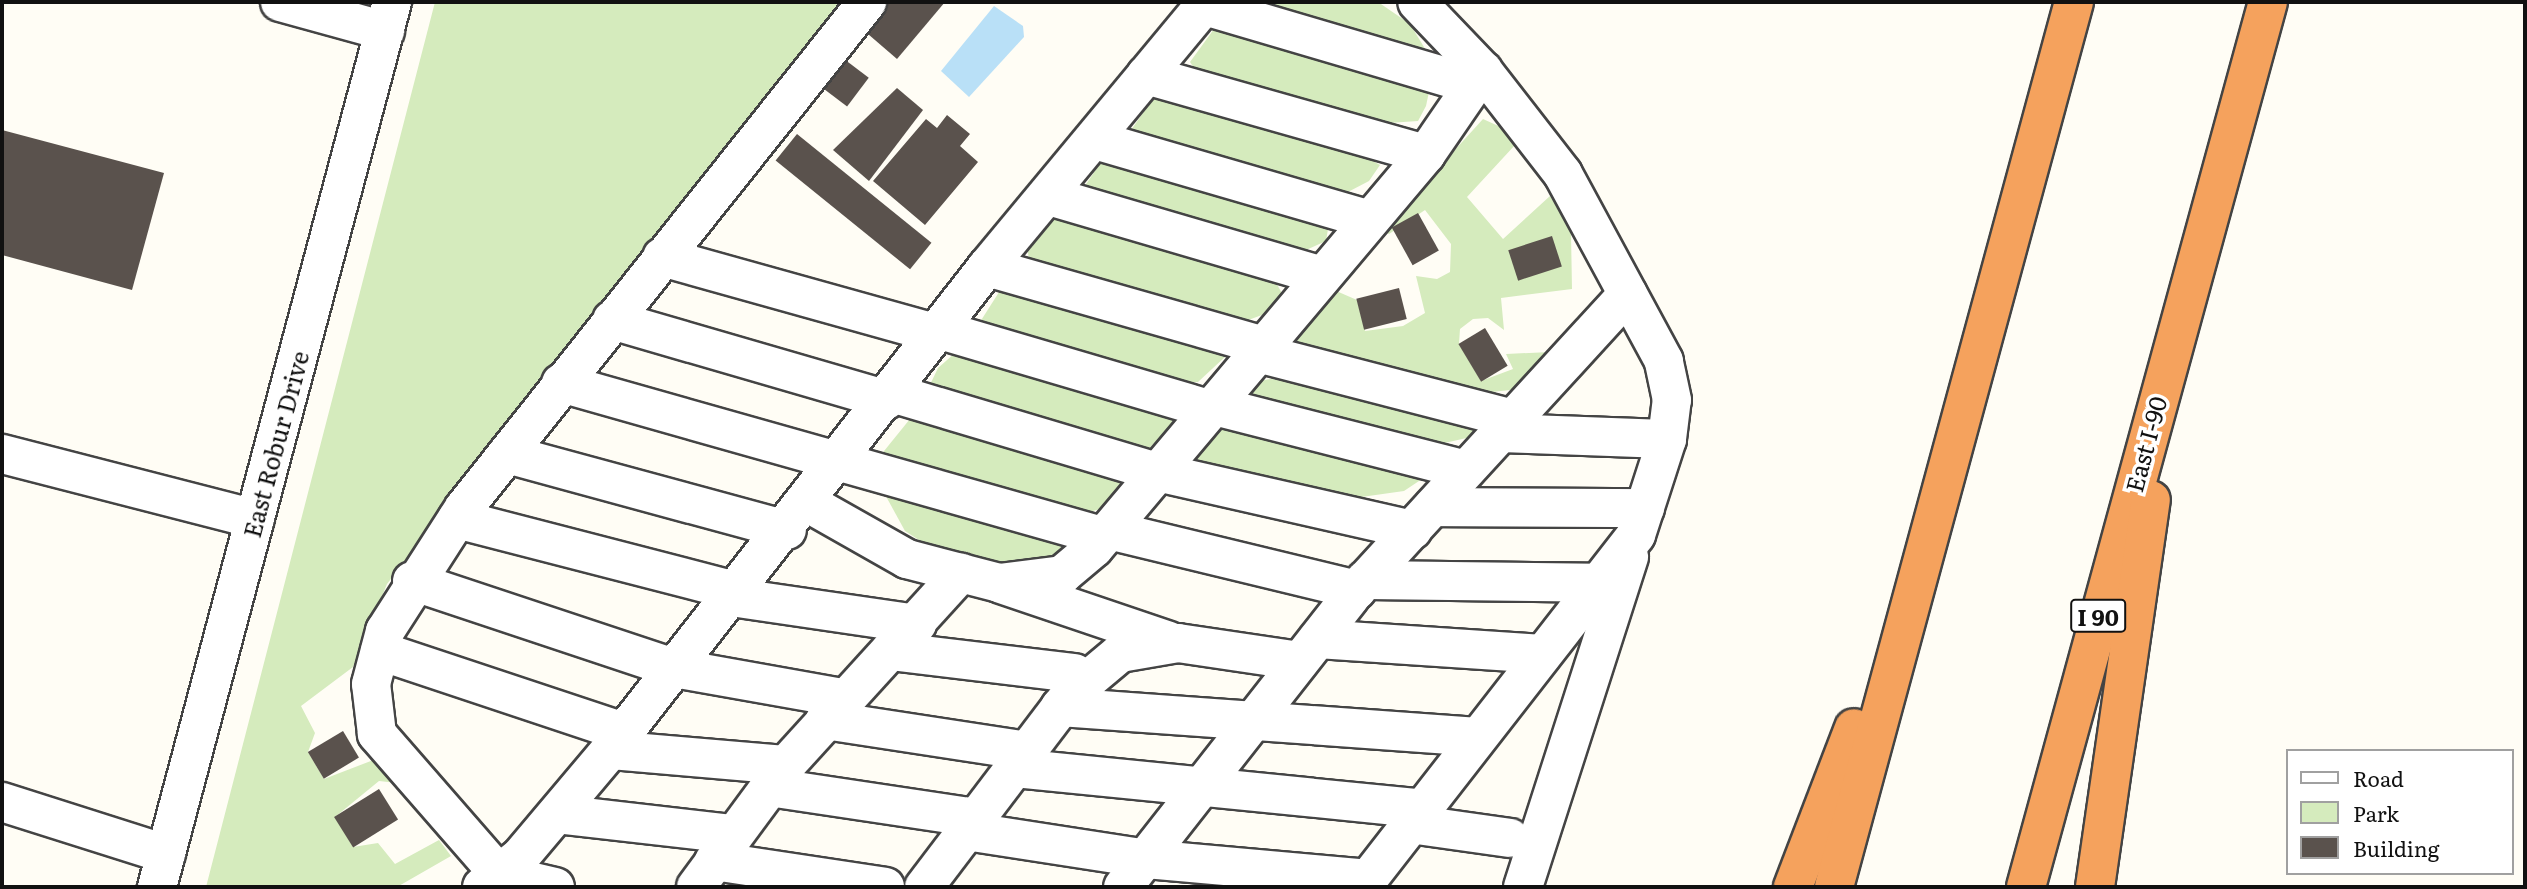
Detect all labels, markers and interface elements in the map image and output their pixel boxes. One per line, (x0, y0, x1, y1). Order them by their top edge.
street label: East Robur Drive (236, 348, 314, 540)
street label: East I-90 (2118, 393, 2172, 495)
road number: I 90 (2070, 596, 2126, 636)
legend (2286, 749, 2513, 875)
text: Road (2353, 762, 2404, 793)
text: Park (2353, 797, 2399, 828)
text: Building (2353, 832, 2439, 863)

